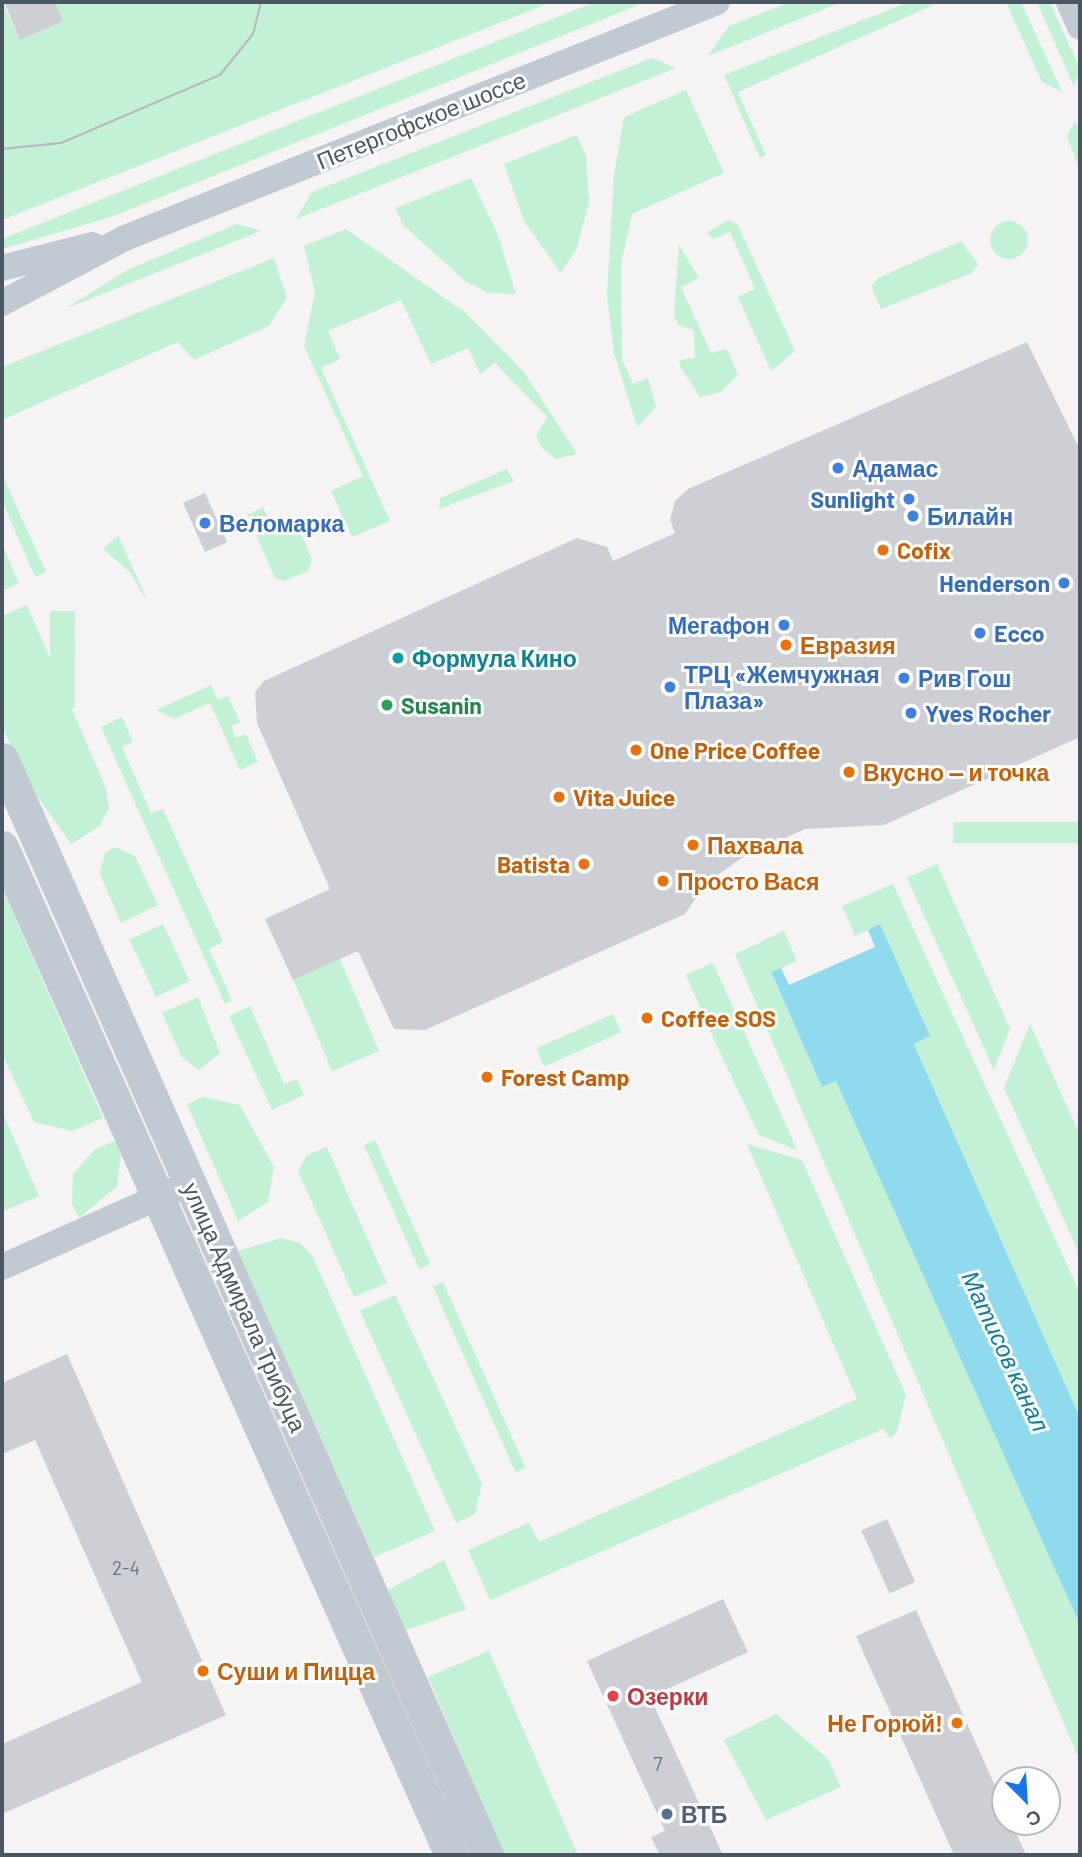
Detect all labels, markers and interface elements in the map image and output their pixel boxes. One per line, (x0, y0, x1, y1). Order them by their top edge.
street label: Петергофское шоссе (312, 65, 530, 175)
place label: Адамас (852, 454, 938, 482)
marker: Адамас (830, 460, 846, 476)
place label: Sunlight (811, 485, 895, 513)
marker: Sunlight (901, 491, 917, 507)
place label: Билайн (927, 502, 1013, 530)
marker: Билайн (905, 508, 921, 524)
place label: Веломарка (219, 509, 344, 537)
marker: Веломарка (197, 515, 213, 531)
place label: Cofix (897, 536, 951, 564)
marker: Cofix (875, 542, 891, 558)
place label: Henderson (939, 569, 1050, 597)
marker: Henderson (1056, 575, 1072, 591)
place label: Мегафон (668, 611, 770, 639)
marker: Мегафон (776, 617, 792, 633)
place label: Ecco (994, 619, 1045, 647)
marker: Ecco (972, 625, 988, 641)
place label: Евразия (800, 631, 896, 659)
marker: Евразия (778, 637, 794, 653)
place label: Формула Кино (412, 644, 577, 672)
marker: Формула Кино (390, 650, 406, 666)
place label: ТРЦ «Жемчужная Плаза» (684, 660, 880, 714)
place label: Рив Гош (918, 664, 1011, 692)
marker: Рив Гош (896, 670, 912, 686)
marker: ТРЦ «Жемчужная Плаза» (662, 679, 678, 695)
place label: Susanin (401, 691, 482, 719)
marker: Susanin (379, 697, 395, 713)
place label: Yves Rocher (925, 699, 1051, 727)
marker: Yves Rocher (903, 705, 919, 721)
place label: One Price Coffee (650, 736, 820, 764)
marker: One Price Coffee (628, 742, 644, 758)
place label: Вкусно — и точка (863, 758, 1049, 786)
marker: Вкусно — и точка (841, 764, 857, 780)
place label: Vita Juice (573, 783, 675, 811)
marker: Vita Juice (551, 789, 567, 805)
place label: Пахвала (707, 831, 803, 859)
marker: Пахвала (685, 837, 701, 853)
place label: Batista (497, 850, 570, 878)
marker: Batista (576, 856, 592, 872)
place label: Просто Вася (677, 867, 819, 895)
marker: Просто Вася (655, 873, 671, 889)
place label: Coffee SOS (661, 1004, 776, 1032)
marker: Coffee SOS (639, 1010, 655, 1026)
place label: Forest Camp (501, 1063, 629, 1091)
marker: Forest Camp (479, 1069, 495, 1085)
street label: улица Адмирала Трибуца (177, 1178, 313, 1436)
water label: Матисов канал (956, 1266, 1056, 1436)
house number: 2-4 (112, 1557, 140, 1579)
place label: Суши и Пицца (217, 1657, 375, 1685)
marker: Суши и Пицца (195, 1663, 211, 1679)
place label: Озерки (627, 1682, 709, 1710)
marker: Озерки (605, 1688, 621, 1704)
place label: Не Горюй! (827, 1709, 943, 1737)
marker: Не Горюй! (949, 1715, 965, 1731)
house number: 7 (654, 1753, 662, 1775)
north arrow (991, 1766, 1061, 1836)
place label: ВТБ (681, 1800, 727, 1828)
marker: ВТБ (659, 1806, 675, 1822)
text: С (1023, 1806, 1045, 1832)

